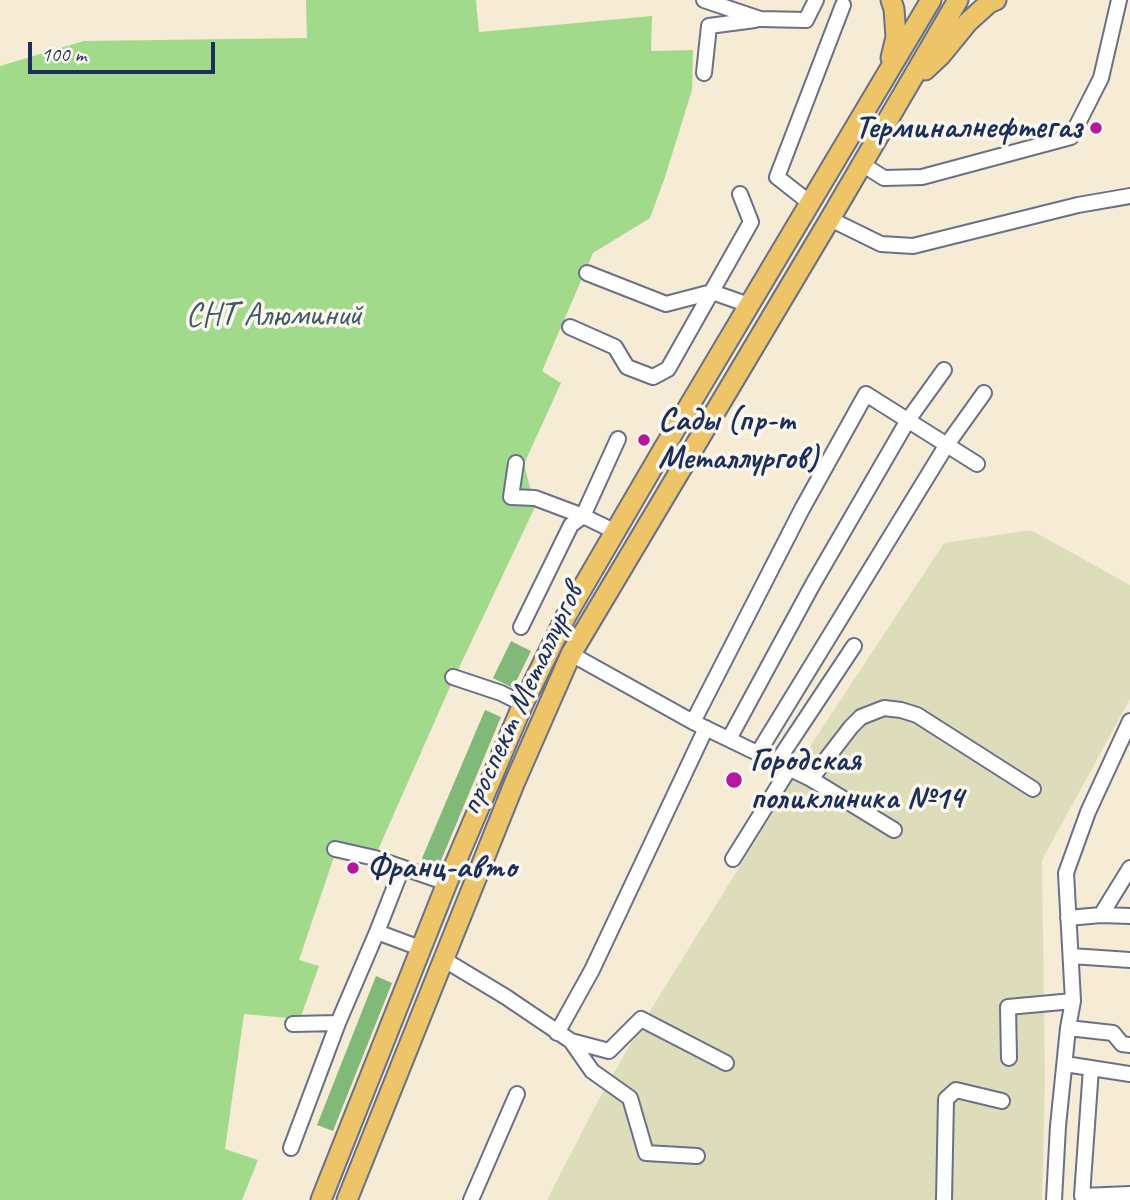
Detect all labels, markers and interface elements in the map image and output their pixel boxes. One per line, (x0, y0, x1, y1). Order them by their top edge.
scale bar (32, 28, 219, 72)
text: 100 m (41, 41, 86, 67)
place label: Терминалнефтегаз (855, 108, 1082, 148)
marker: Терминалнефтегаз (1088, 120, 1104, 136)
park label: СНТ Алюминий (186, 296, 362, 336)
place label: Сады (пр-т Металлургов) (658, 401, 818, 479)
marker: Сады (пр-т Металлургов) (636, 432, 652, 448)
street label: проспект Металлургов (451, 578, 593, 822)
place label: Городская поликлиника №14 (750, 741, 963, 819)
marker: Городская поликлиника №14 (724, 770, 744, 790)
place label: Франц-авто (367, 848, 517, 888)
marker: Франц-авто (345, 860, 361, 876)

